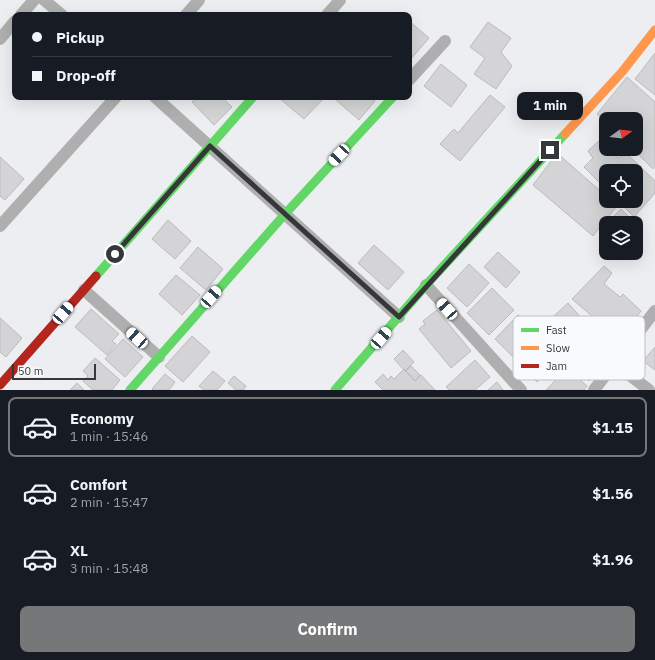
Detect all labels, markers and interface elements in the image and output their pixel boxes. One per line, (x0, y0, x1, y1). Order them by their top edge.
text: Pickup (56, 28, 104, 47)
text: Drop-off (56, 66, 116, 85)
callout: 1 min (517, 92, 583, 120)
text: 1 min (533, 97, 567, 114)
north arrow (599, 112, 643, 156)
map controls (599, 112, 643, 260)
route end (541, 141, 559, 159)
car (326, 142, 352, 168)
button: locate (599, 164, 643, 208)
button: layers (599, 216, 643, 260)
route start (106, 245, 124, 263)
car (199, 284, 223, 310)
car (435, 296, 459, 322)
car (51, 300, 75, 326)
legend (513, 316, 645, 380)
text: Fast (546, 323, 567, 337)
car (369, 325, 393, 351)
car (124, 326, 150, 350)
text: Slow (546, 341, 570, 355)
text: Jam (546, 359, 567, 373)
scale bar (12, 362, 96, 381)
text: 50 m (18, 364, 43, 378)
icon: car (22, 409, 58, 445)
text: Economy (70, 409, 134, 428)
text: $1.15 (592, 418, 633, 437)
text: 1 min · 15:46 (70, 428, 148, 445)
icon: car (22, 475, 58, 511)
text: Comfort (70, 475, 127, 494)
text: $1.56 (592, 484, 633, 503)
text: 2 min · 15:47 (70, 494, 148, 511)
icon: car (22, 541, 58, 577)
text: XL (70, 541, 88, 560)
text: $1.96 (592, 550, 633, 569)
text: 3 min · 15:48 (70, 560, 148, 577)
button: Confirm (20, 606, 635, 652)

